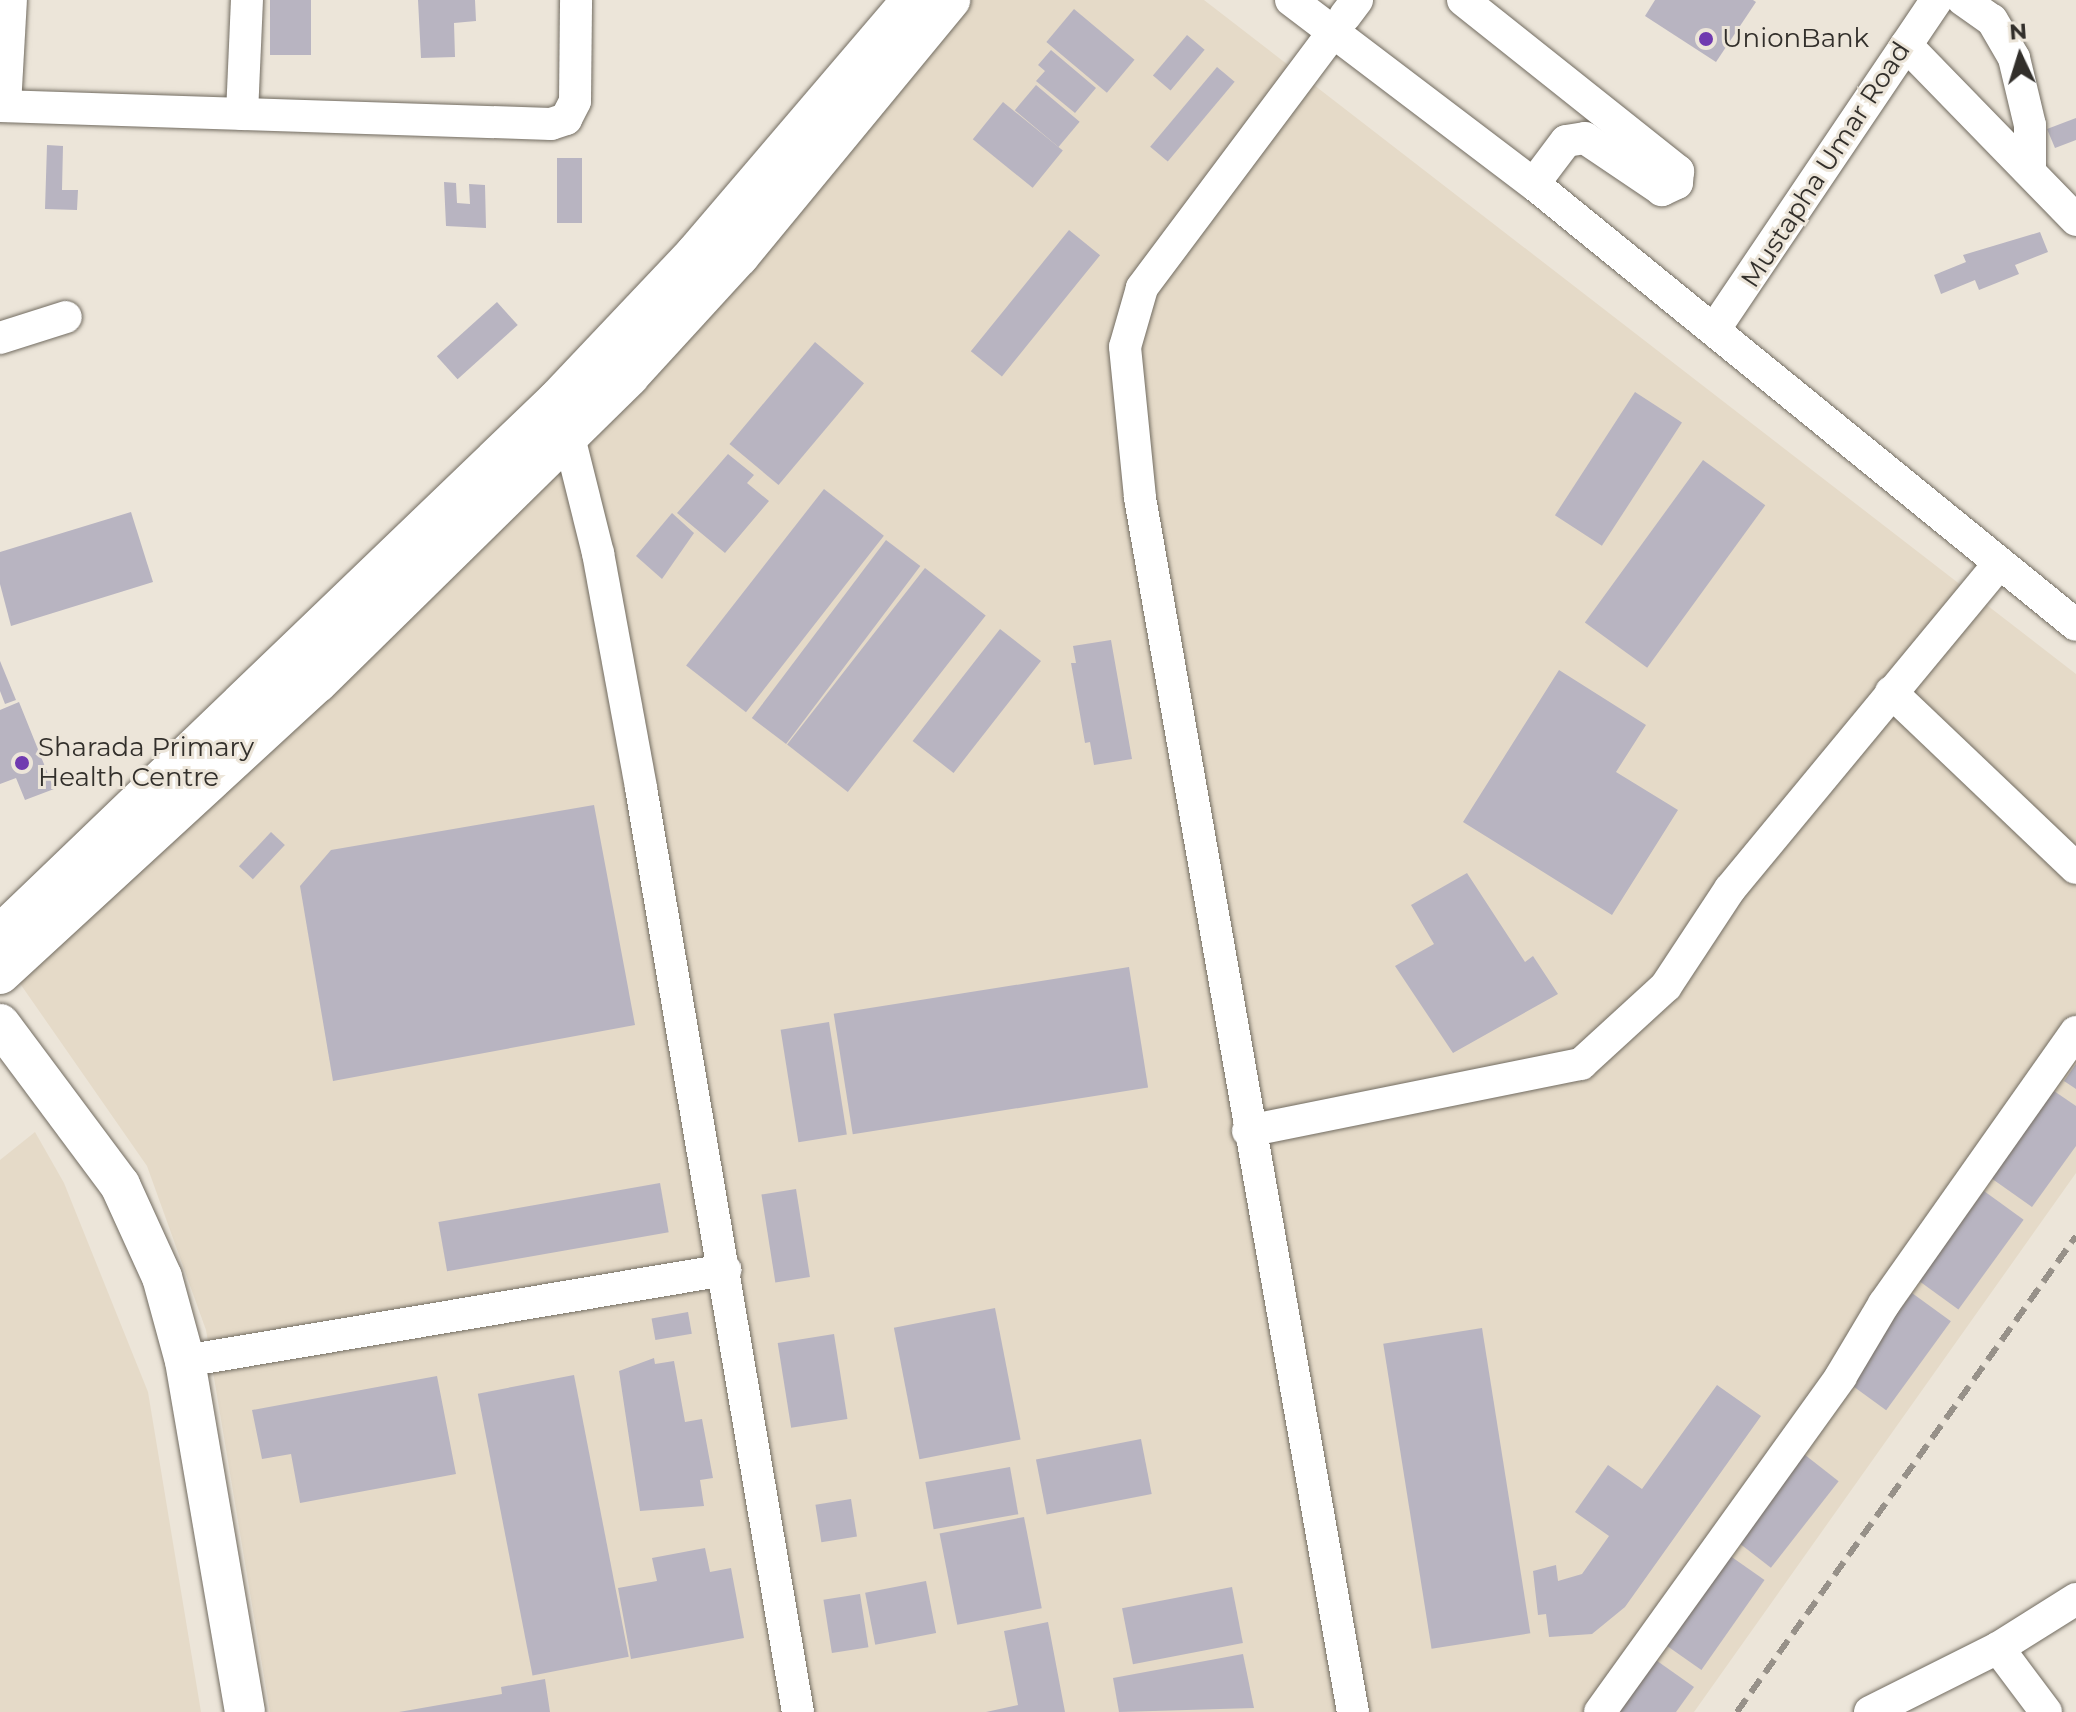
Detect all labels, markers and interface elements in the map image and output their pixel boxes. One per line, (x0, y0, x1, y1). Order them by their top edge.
north arrow (1980, 16, 2060, 96)
text: N (2008, 17, 2028, 46)
place label: UnionBank (1722, 23, 1869, 55)
marker: UnionBank (1697, 30, 1715, 48)
street label: Mustapha Umar Road (1735, 36, 1917, 294)
place label: Sharada Primary Health Centre (38, 732, 254, 794)
marker: Sharada Primary Health Centre (13, 754, 31, 772)

